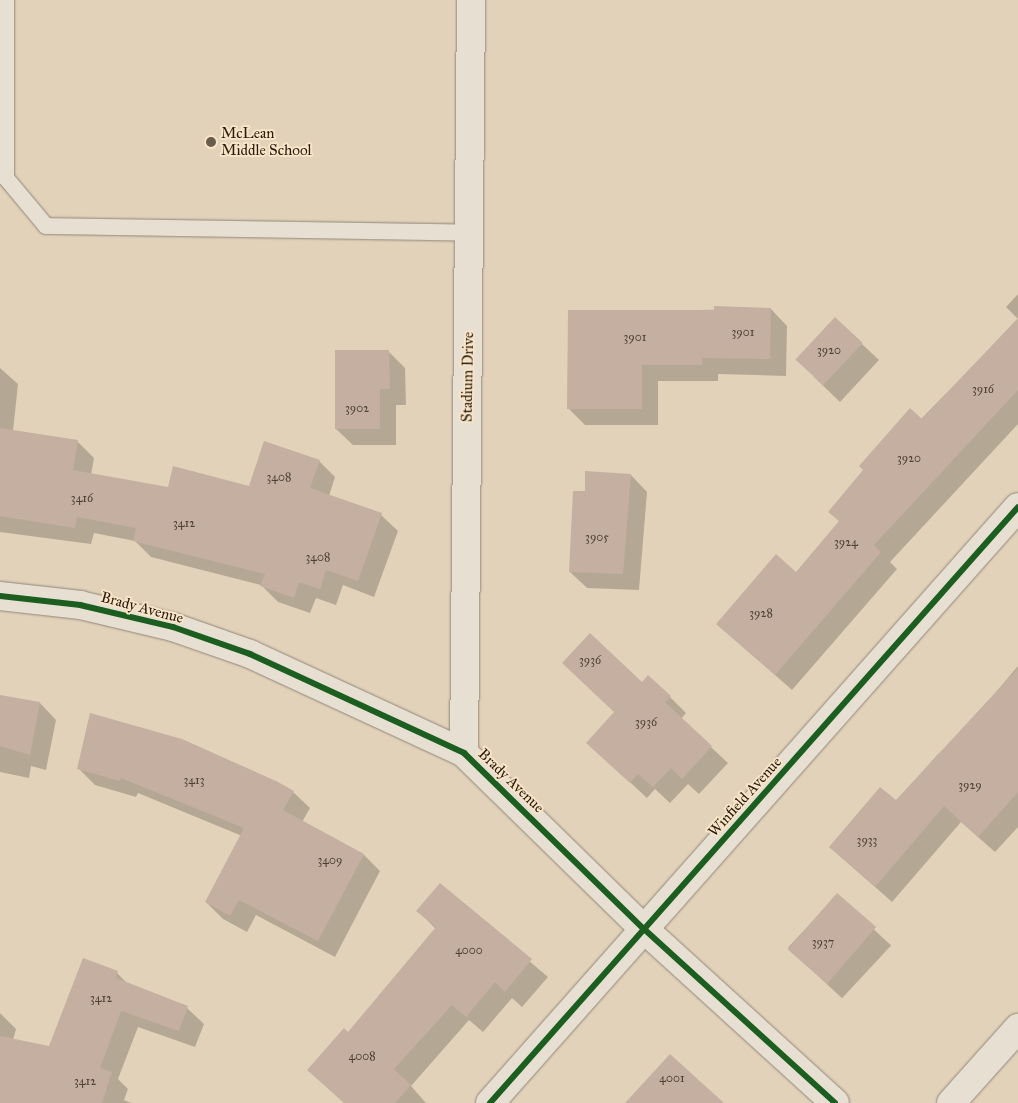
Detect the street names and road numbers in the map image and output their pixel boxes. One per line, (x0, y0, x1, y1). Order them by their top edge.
street label: Stadium Drive (458, 332, 478, 422)
street label: Brady Avenue (99, 588, 185, 628)
street label: Brady Avenue (474, 745, 548, 817)
street label: Winfield Avenue (704, 753, 786, 841)

